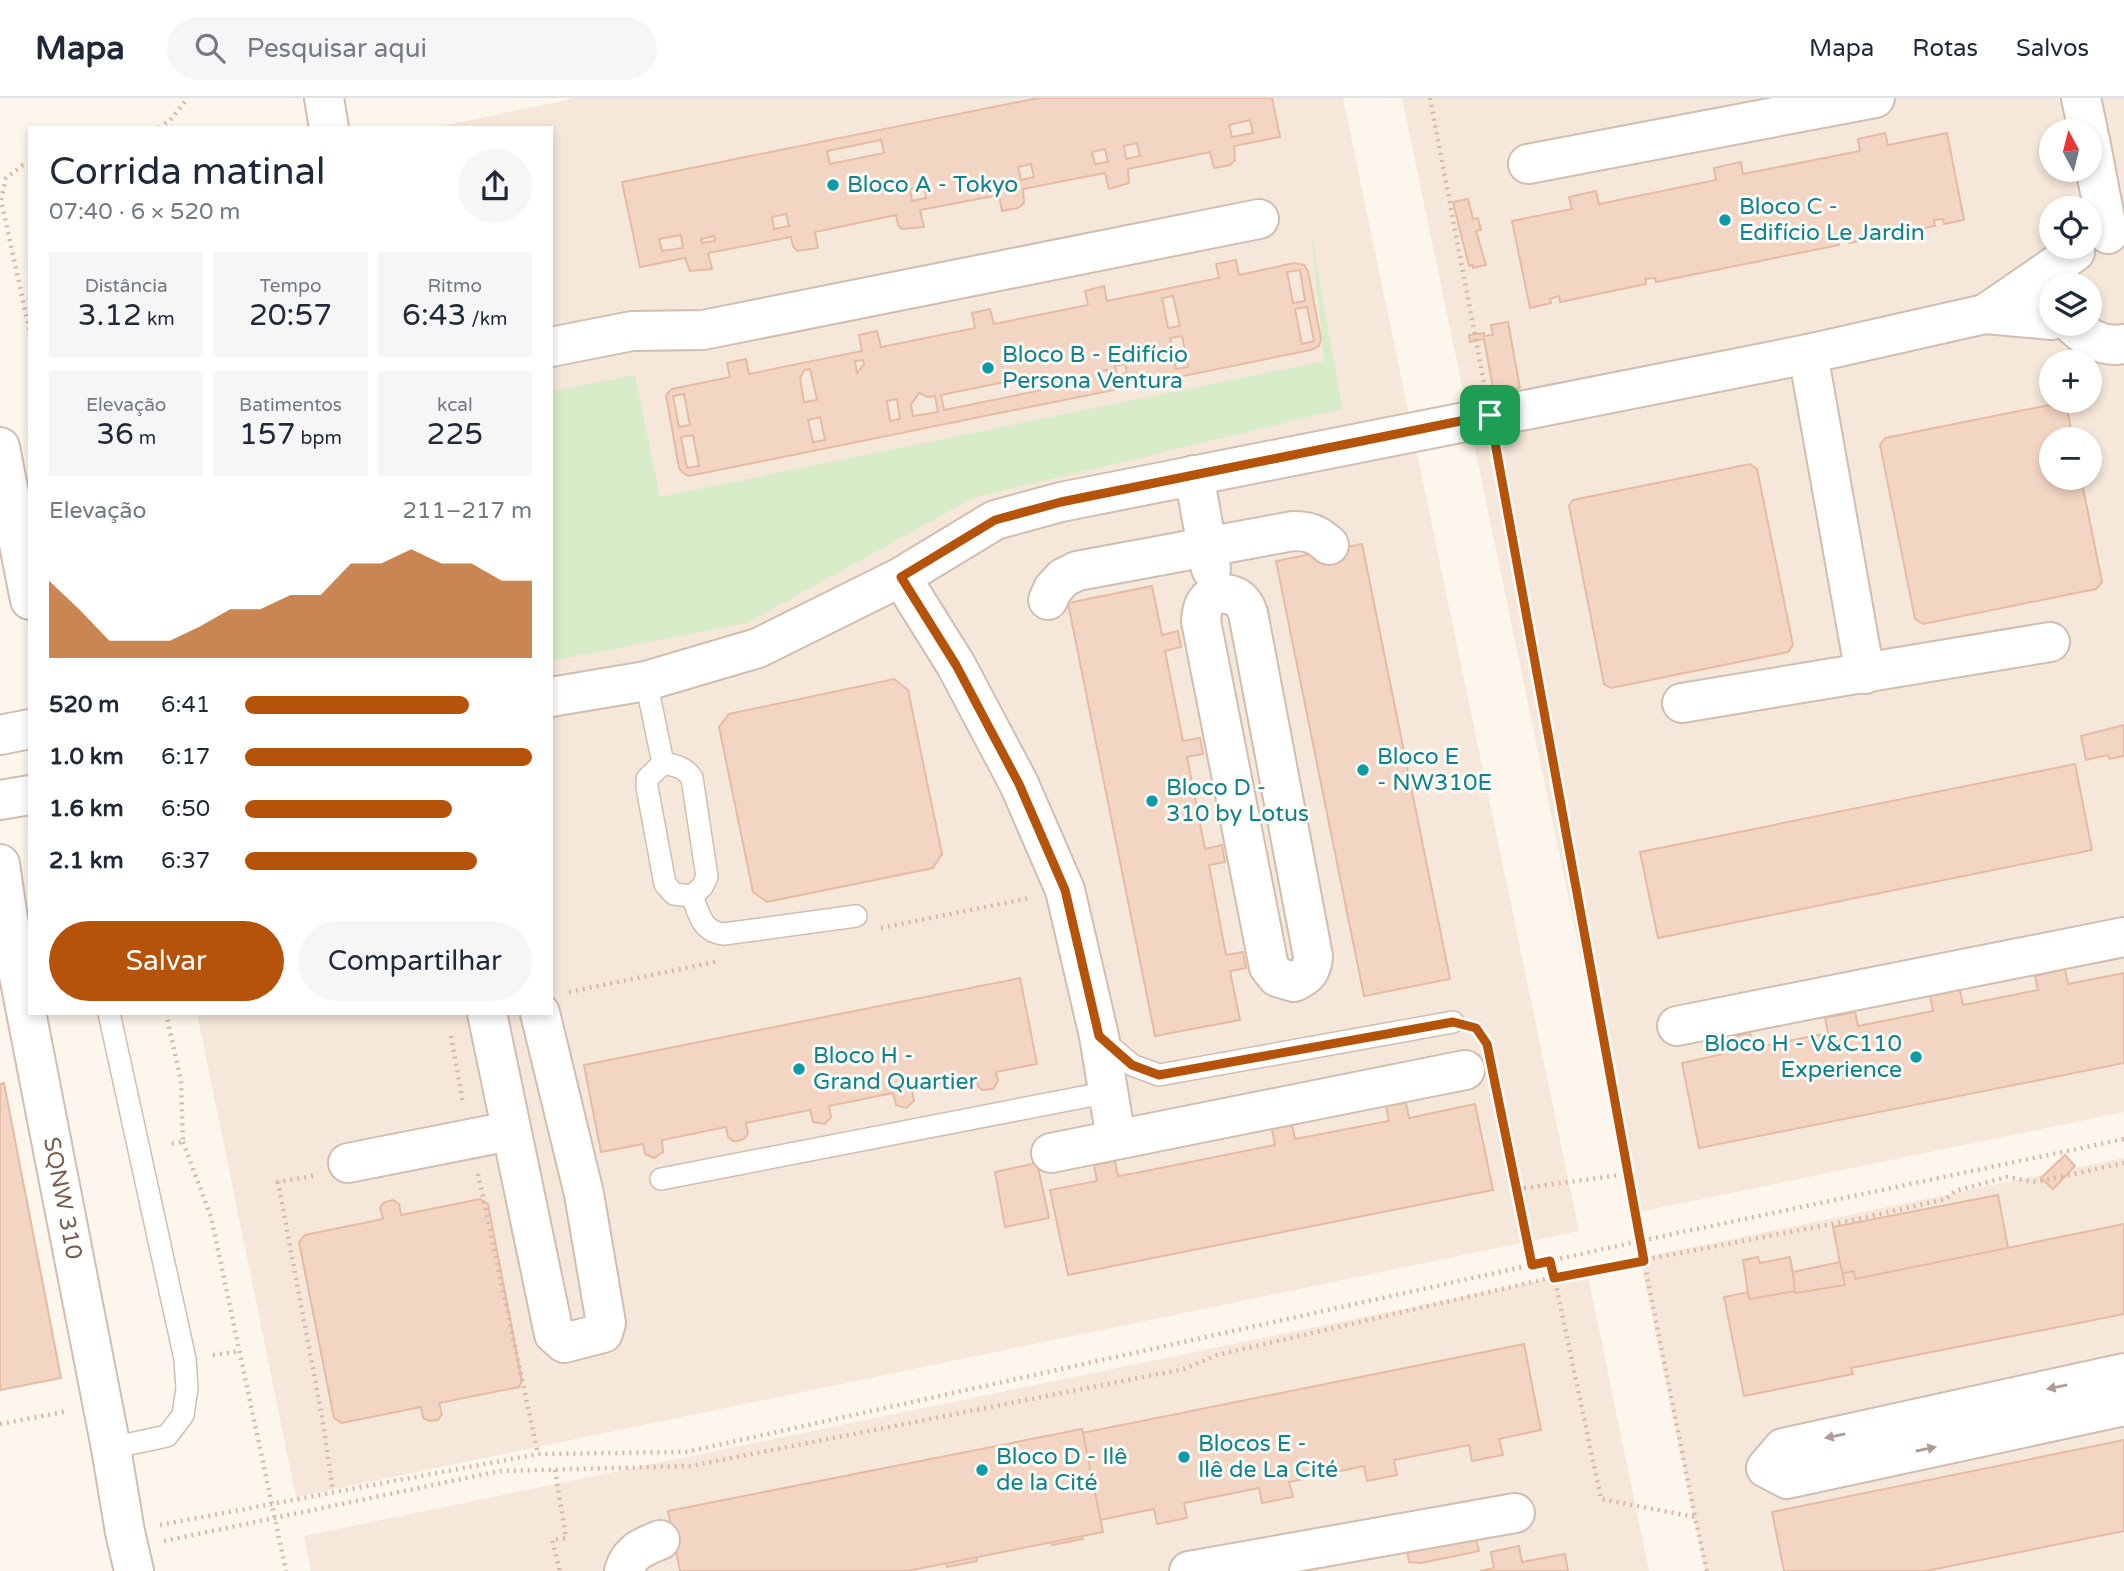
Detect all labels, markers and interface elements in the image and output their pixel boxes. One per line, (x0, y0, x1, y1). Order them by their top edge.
search box (167, 17, 657, 80)
text: Mapa (35, 29, 125, 68)
icon: search (191, 29, 229, 67)
text: Pesquisar aqui (247, 33, 427, 64)
text: Mapa (1809, 34, 1874, 63)
text: Rotas (1912, 34, 1978, 63)
text: Salvos (2016, 34, 2089, 63)
north arrow (2039, 119, 2102, 182)
map controls (2039, 119, 2102, 490)
text: Corrida matinal (49, 149, 325, 195)
button: share (458, 149, 532, 223)
place label: Bloco A - Tokyo (847, 171, 1018, 199)
marker: Bloco A - Tokyo (825, 177, 841, 193)
place label: Bloco C - Edifício Le Jardin (1739, 193, 1925, 247)
button: locate (2039, 196, 2102, 259)
text: 07:40 · 6 × 520 m (49, 198, 240, 226)
marker: Bloco C - Edifício Le Jardin (1717, 212, 1733, 228)
button: layers (2039, 273, 2102, 336)
text: Distância (85, 275, 168, 297)
text: Tempo (259, 275, 322, 297)
text: Ritmo (428, 275, 482, 297)
text: 3.12 (78, 297, 142, 334)
text: 20:57 (249, 297, 332, 334)
text: 6:43 (402, 297, 466, 334)
text: km (142, 308, 175, 330)
text: /km (466, 308, 508, 330)
place label: Bloco B - Edifício Persona Ventura (1002, 341, 1188, 395)
button: + (2039, 350, 2102, 413)
marker: Bloco B - Edifício Persona Ventura (980, 360, 996, 376)
pin (1460, 385, 1520, 445)
text: Elevação (86, 394, 166, 416)
text: Batimentos (239, 394, 342, 416)
text: kcal (437, 394, 473, 416)
icon: arrive (1471, 396, 1509, 434)
text: 36 (96, 416, 134, 453)
text: 157 (239, 416, 296, 453)
text: 225 (427, 416, 483, 453)
text: m (134, 427, 156, 449)
text: bpm (296, 427, 342, 449)
button: − (2039, 427, 2102, 490)
text: Elevação (49, 497, 146, 525)
text: 211–217 m (403, 497, 532, 525)
text: 520 m (49, 691, 119, 719)
text: 6:41 (161, 691, 210, 719)
text: 1.0 km (49, 743, 124, 771)
text: 6:17 (161, 743, 210, 771)
place label: Bloco E - NW310E (1377, 743, 1492, 797)
marker: Bloco E - NW310E (1355, 762, 1371, 778)
place label: Bloco D - 310 by Lotus (1166, 774, 1309, 828)
marker: Bloco D - 310 by Lotus (1144, 793, 1160, 809)
text: 1.6 km (49, 795, 124, 823)
text: 6:50 (161, 795, 210, 823)
text: 2.1 km (49, 847, 124, 875)
text: 6:37 (161, 847, 210, 875)
button: Salvar (49, 921, 284, 1001)
button: Compartilhar (298, 921, 532, 1001)
place label: Bloco H - V&C110 Experience (1704, 1030, 1902, 1084)
place label: Bloco H - Grand Quartier (813, 1042, 977, 1096)
marker: Bloco H - V&C110 Experience (1908, 1049, 1924, 1065)
marker: Bloco H - Grand Quartier (791, 1061, 807, 1077)
street label: SQNW 310 (37, 1135, 88, 1262)
one-way arrow (2046, 1382, 2068, 1393)
place label: Blocos E - Ilê de La Cité (1198, 1430, 1338, 1484)
one-way arrow (1824, 1431, 1846, 1442)
place label: Bloco D - Ilê de la Cité (996, 1443, 1127, 1497)
one-way arrow (1915, 1443, 1937, 1454)
marker: Blocos E - Ilê de La Cité (1176, 1449, 1192, 1465)
marker: Bloco D - Ilê de la Cité (974, 1462, 990, 1478)

